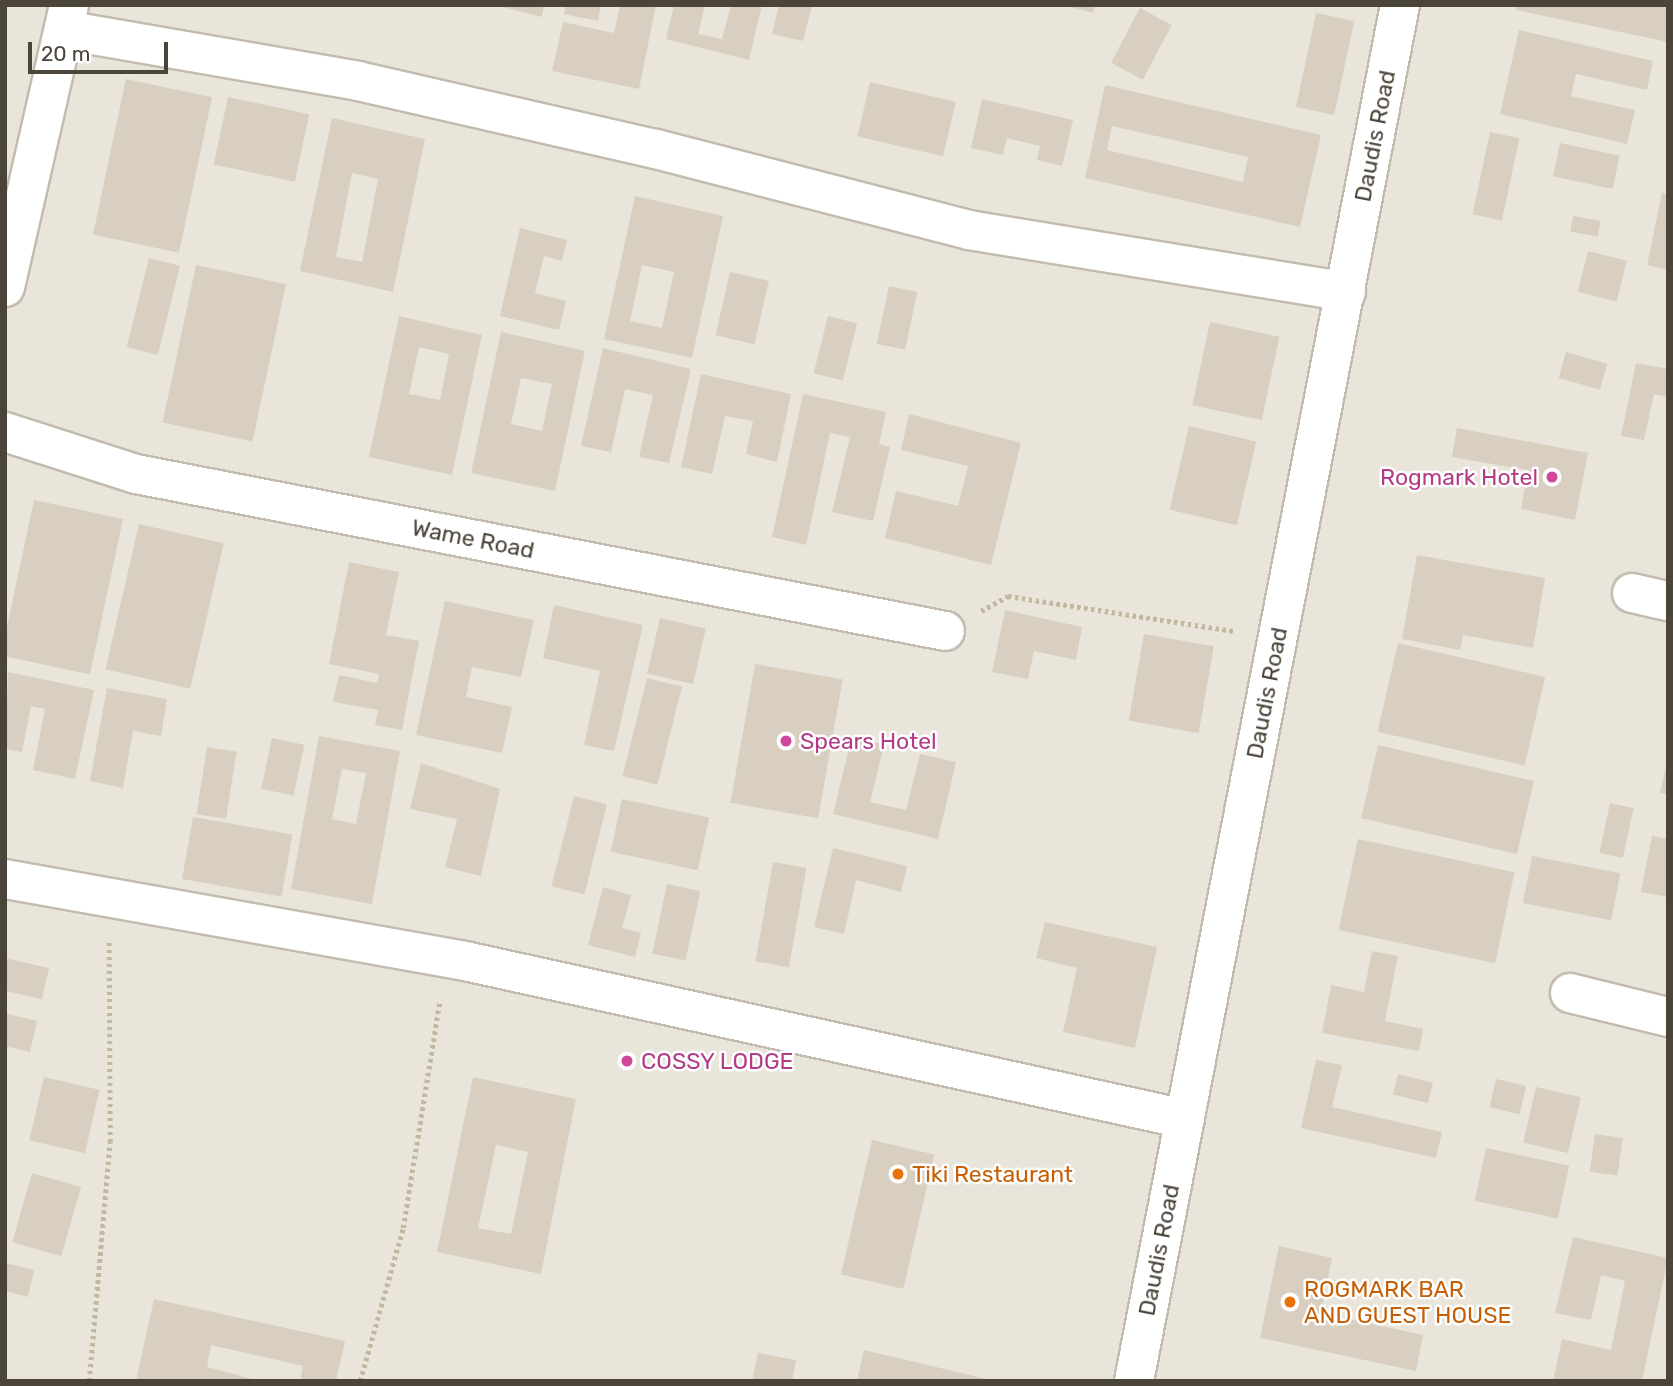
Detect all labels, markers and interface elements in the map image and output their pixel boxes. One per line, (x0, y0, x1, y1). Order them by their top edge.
scale bar (32, 28, 172, 72)
text: 20 m (41, 41, 90, 66)
street label: Daudis Road (1349, 68, 1401, 204)
place label: Rogmark Hotel (1380, 463, 1538, 491)
marker: Rogmark Hotel (1544, 469, 1560, 485)
street label: Wame Road (409, 514, 537, 564)
street label: Daudis Road (1241, 625, 1293, 761)
place label: Spears Hotel (800, 727, 937, 755)
marker: Spears Hotel (778, 733, 794, 749)
place label: COSSY LODGE (641, 1047, 794, 1075)
marker: COSSY LODGE (619, 1053, 635, 1069)
place label: Tiki Restaurant (912, 1160, 1073, 1188)
marker: Tiki Restaurant (890, 1166, 906, 1182)
street label: Daudis Road (1133, 1182, 1185, 1318)
place label: ROGMARK BAR AND GUEST HOUSE (1304, 1275, 1512, 1329)
marker: ROGMARK BAR AND GUEST HOUSE (1282, 1294, 1298, 1310)

